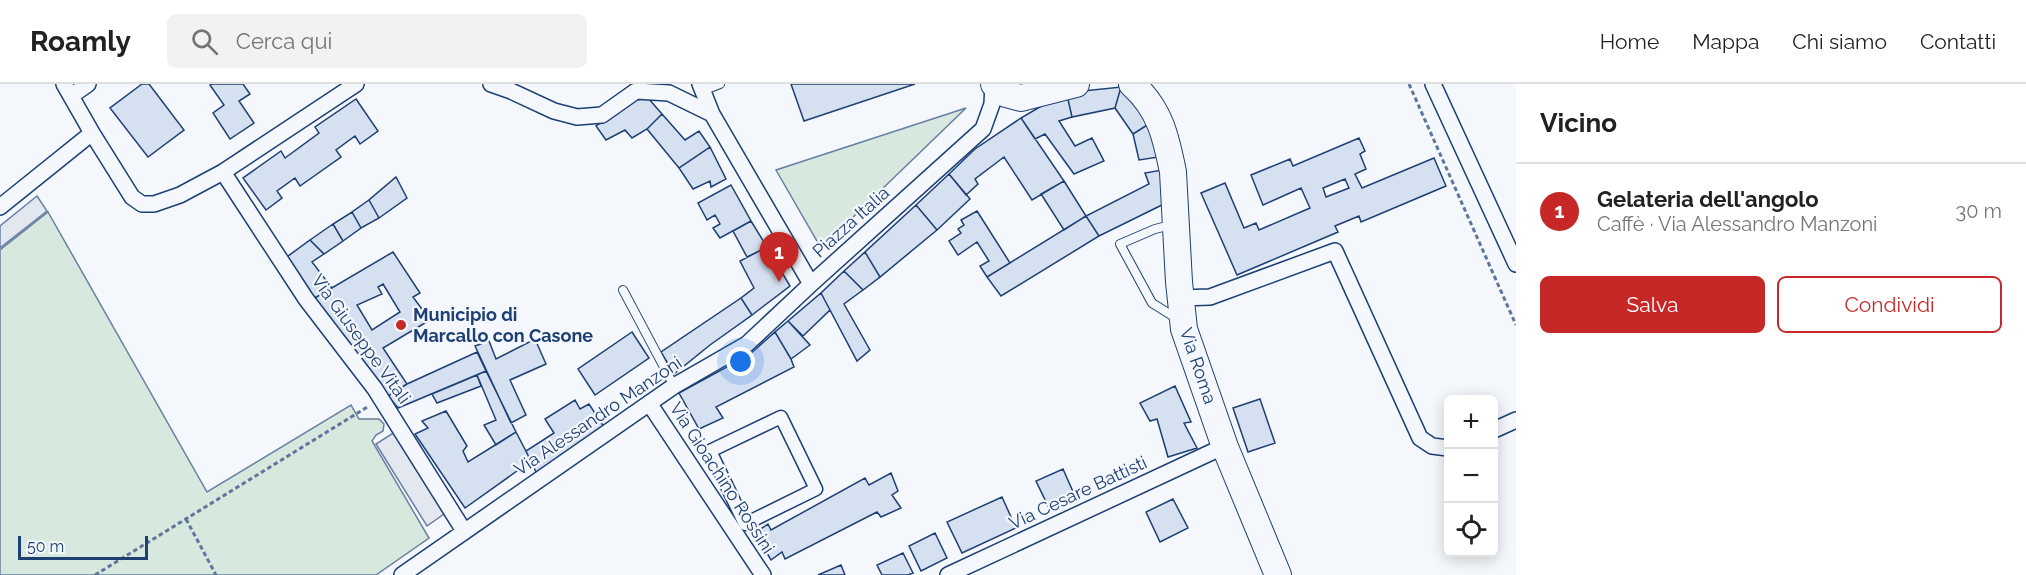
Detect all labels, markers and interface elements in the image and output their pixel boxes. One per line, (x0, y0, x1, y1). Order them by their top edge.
search box (167, 14, 587, 68)
text: Roamly (30, 25, 131, 58)
icon: search (188, 25, 221, 58)
text: Cerca qui (236, 28, 332, 54)
text: Home (1600, 29, 1659, 54)
text: Mappa (1692, 29, 1759, 54)
text: Chi siamo (1792, 29, 1887, 54)
text: Contatti (1920, 29, 1996, 54)
text: Vicino (1540, 108, 1617, 138)
street label: Piazza Italia (808, 182, 893, 262)
text: Gelateria dell'angolo (1597, 186, 1819, 212)
text: 1 (1555, 199, 1564, 223)
text: 30 m (1956, 199, 2002, 223)
text: Caffè · Via Alessandro Manzoni (1597, 212, 1877, 236)
pin: 1 (760, 232, 798, 282)
street label: Via Giuseppe Vitali (307, 270, 415, 408)
button: Salva (1540, 276, 1765, 333)
button: Condividi (1777, 276, 2002, 333)
place label: Municipio di Marcallo con Casone (413, 304, 593, 346)
marker: Municipio di Marcallo con Casone (394, 318, 408, 332)
street label: Via Roma (1176, 325, 1221, 407)
your location (726, 347, 755, 376)
street label: Via Alessandro Manzoni (510, 352, 686, 480)
map controls (1444, 395, 1498, 557)
button: + (1444, 395, 1498, 449)
street label: Via Gioachino Rossini (666, 398, 779, 557)
button: − (1444, 449, 1498, 503)
street label: Via Cesare Battisti (1006, 451, 1150, 534)
button: locate (1444, 503, 1498, 557)
scale bar (18, 533, 148, 560)
text: 50 m (27, 537, 64, 556)

